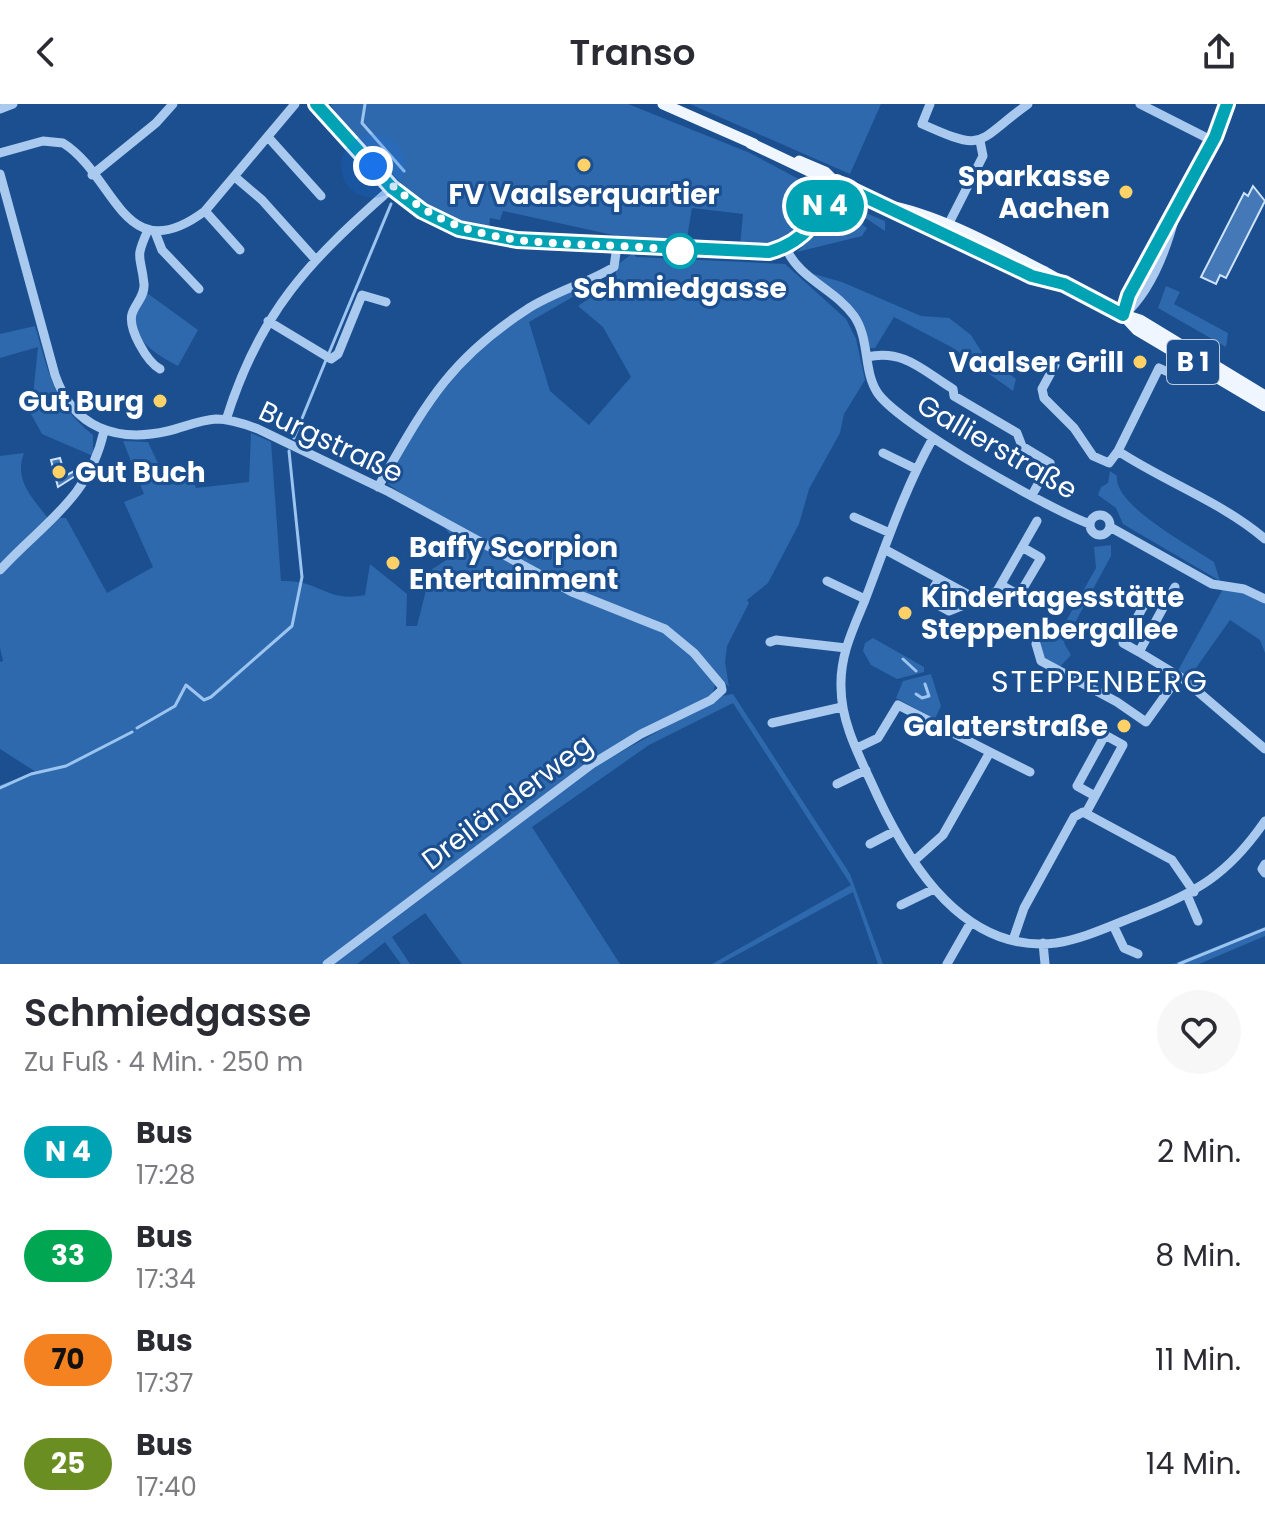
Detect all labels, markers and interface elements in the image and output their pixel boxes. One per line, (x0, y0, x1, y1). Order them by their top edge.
text: Transo (569, 27, 696, 78)
icon: back (24, 30, 68, 74)
icon: share (1197, 30, 1241, 74)
your location (353, 146, 393, 186)
marker: FV Vaalserquartier (575, 156, 593, 174)
place label: Sparkasse Aachen (958, 157, 1110, 228)
place label: FV Vaalserquartier (448, 175, 720, 214)
line badge: N 4 (779, 180, 871, 232)
marker: Sparkasse Aachen (1117, 183, 1135, 201)
text: N 4 (802, 186, 848, 225)
marker: Schmiedgasse (663, 234, 697, 268)
place label: Schmiedgasse (573, 269, 787, 308)
road number: B 1 (1167, 340, 1219, 384)
place label: Vaalser Grill (948, 343, 1124, 382)
marker: Vaalser Grill (1131, 353, 1149, 371)
place label: Gut Burg (18, 382, 144, 421)
street label: Gallierstraße (909, 385, 1085, 509)
marker: Gut Burg (151, 392, 169, 410)
street label: Burgstraße (252, 392, 410, 492)
place label: Gut Buch (75, 453, 206, 492)
marker: Gut Buch (50, 463, 68, 481)
place label: Baffy Scorpion Entertainment (409, 528, 618, 599)
marker: Baffy Scorpion Entertainment (384, 554, 402, 572)
place label: Kindertagesstätte Steppenbergallee (921, 578, 1184, 649)
marker: Kindertagesstätte Steppenbergallee (896, 604, 914, 622)
district label: STEPPENBERG (991, 660, 1209, 703)
place label: Galaterstraße (903, 707, 1108, 746)
marker: Galaterstraße (1115, 717, 1133, 735)
street label: Dreiländerweg (414, 725, 600, 879)
text: Schmiedgasse (24, 986, 311, 1039)
button: heart (1157, 990, 1241, 1074)
text: Zu Fuß · 4 Min. · 250 m (24, 1044, 303, 1080)
text: Bus (136, 1111, 193, 1154)
text: 2 Min. (1157, 1130, 1241, 1173)
text: N 4 (45, 1132, 91, 1171)
text: 17:28 (136, 1157, 195, 1193)
text: Bus (136, 1215, 193, 1258)
text: 8 Min. (1155, 1234, 1241, 1277)
text: 33 (51, 1236, 85, 1275)
text: 17:34 (136, 1261, 196, 1297)
text: Bus (136, 1319, 193, 1362)
text: 11 Min. (1155, 1338, 1241, 1381)
text: 70 (51, 1340, 85, 1379)
text: 17:37 (136, 1365, 194, 1401)
text: Bus (136, 1423, 193, 1466)
text: 14 Min. (1146, 1442, 1241, 1485)
text: 25 (51, 1444, 85, 1483)
text: 17:40 (136, 1469, 197, 1505)

